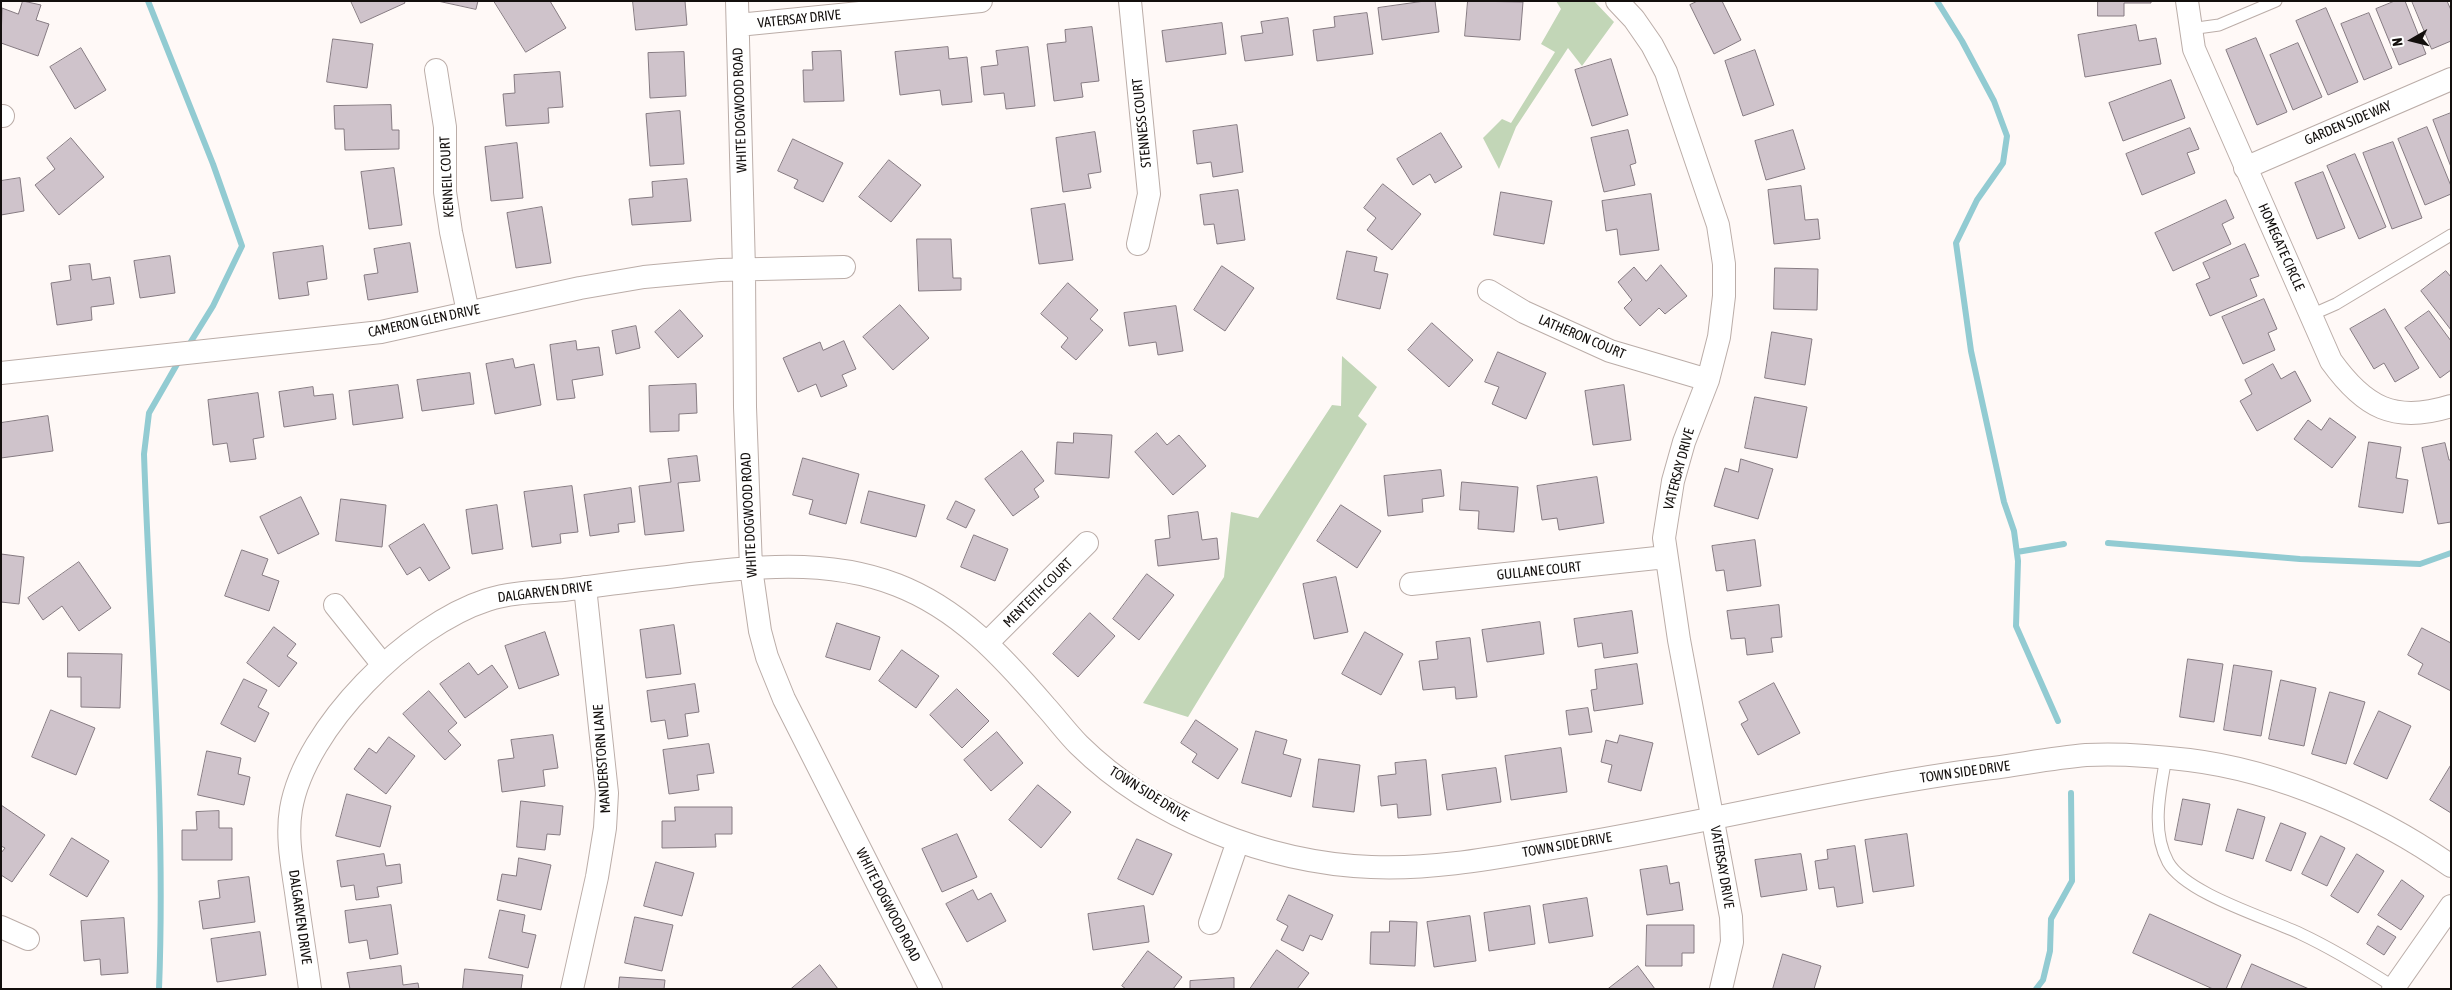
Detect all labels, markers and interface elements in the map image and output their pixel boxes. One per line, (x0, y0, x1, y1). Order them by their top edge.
street label: VATERSAY DRIVE (757, 6, 841, 32)
north arrow (2387, 15, 2437, 65)
text: N (2389, 37, 2406, 47)
street label: WHITE DOGWOOD ROAD (729, 47, 751, 173)
street label: STENNESS COURT (1129, 77, 1155, 169)
street label: GARDEN SIDE WAY (2302, 97, 2394, 149)
street label: KENNEIL COURT (436, 136, 458, 218)
street label: HOMEGATE CIRCLE (2254, 201, 2308, 293)
street label: CAMERON GLEN DRIVE (367, 301, 481, 341)
street label: LATHERON COURT (1536, 311, 1628, 363)
street label: VATERSAY DRIVE (1660, 427, 1698, 511)
street label: WHITE DOGWOOD ROAD (737, 452, 761, 578)
street label: MENTEITH COURT (1000, 555, 1076, 631)
street label: GULLANE COURT (1496, 558, 1582, 584)
street label: DALGARVEN DRIVE (497, 578, 593, 606)
street label: MANDERSTORN LANE (590, 704, 614, 814)
street label: TOWN SIDE DRIVE (1919, 757, 2011, 787)
street label: TOWN SIDE DRIVE (1106, 763, 1192, 825)
street label: VATERSAY DRIVE (1706, 824, 1738, 910)
street label: TOWN SIDE DRIVE (1521, 829, 1613, 861)
street label: WHITE DOGWOOD ROAD (852, 845, 924, 965)
street label: DALGARVEN DRIVE (285, 869, 315, 965)

